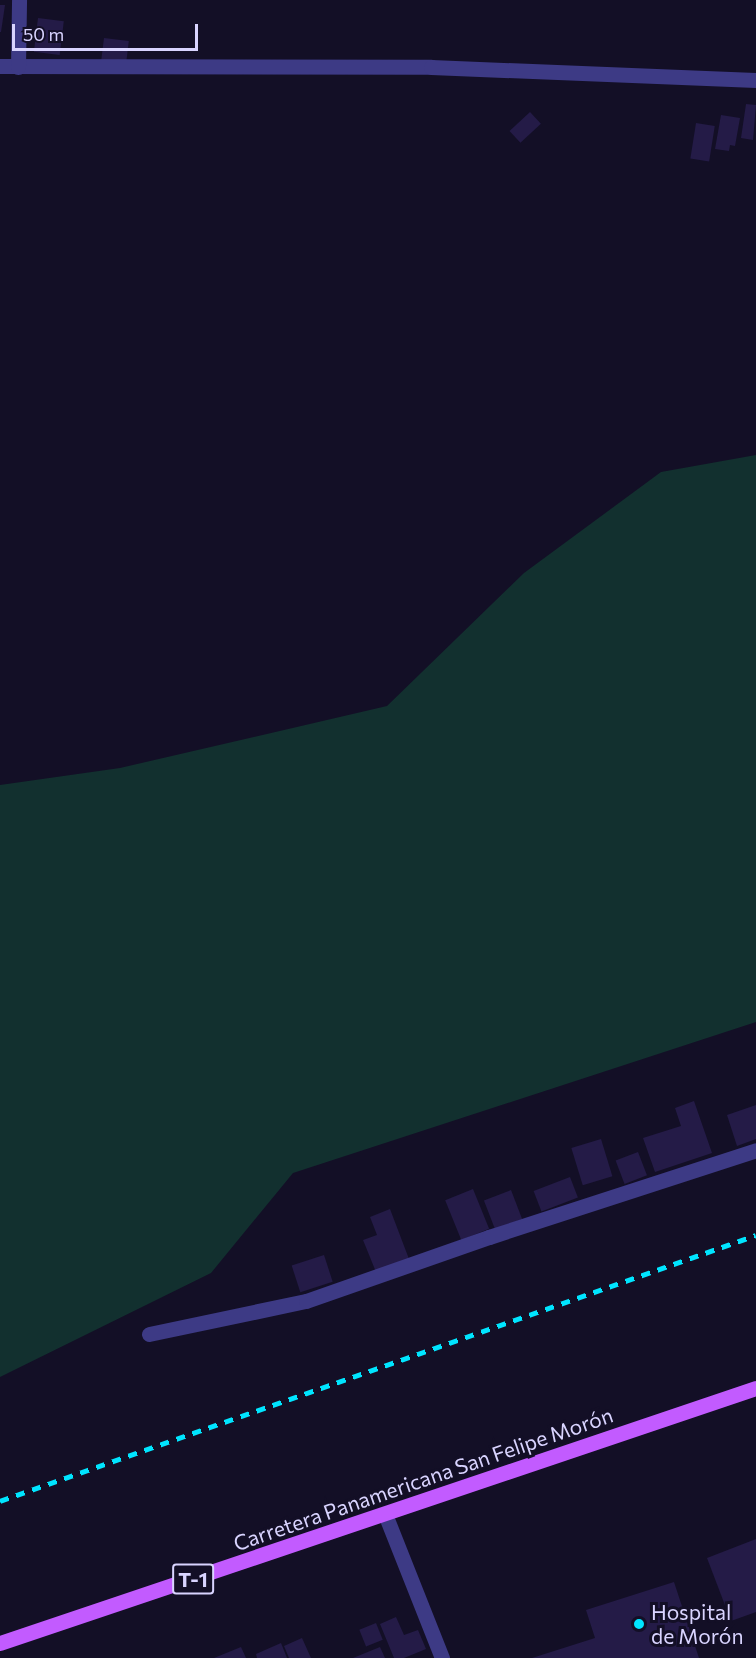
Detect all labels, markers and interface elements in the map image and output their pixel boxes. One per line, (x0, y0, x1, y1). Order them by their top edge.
scale bar (15, 12, 201, 50)
text: 50 m (23, 23, 64, 45)
street label: Carretera Panamericana San Felipe Morón (230, 1402, 616, 1556)
road number: T-1 (172, 1562, 214, 1596)
place label: Hospital de Morón (651, 1599, 743, 1649)
marker: Hospital de Morón (632, 1617, 646, 1631)

